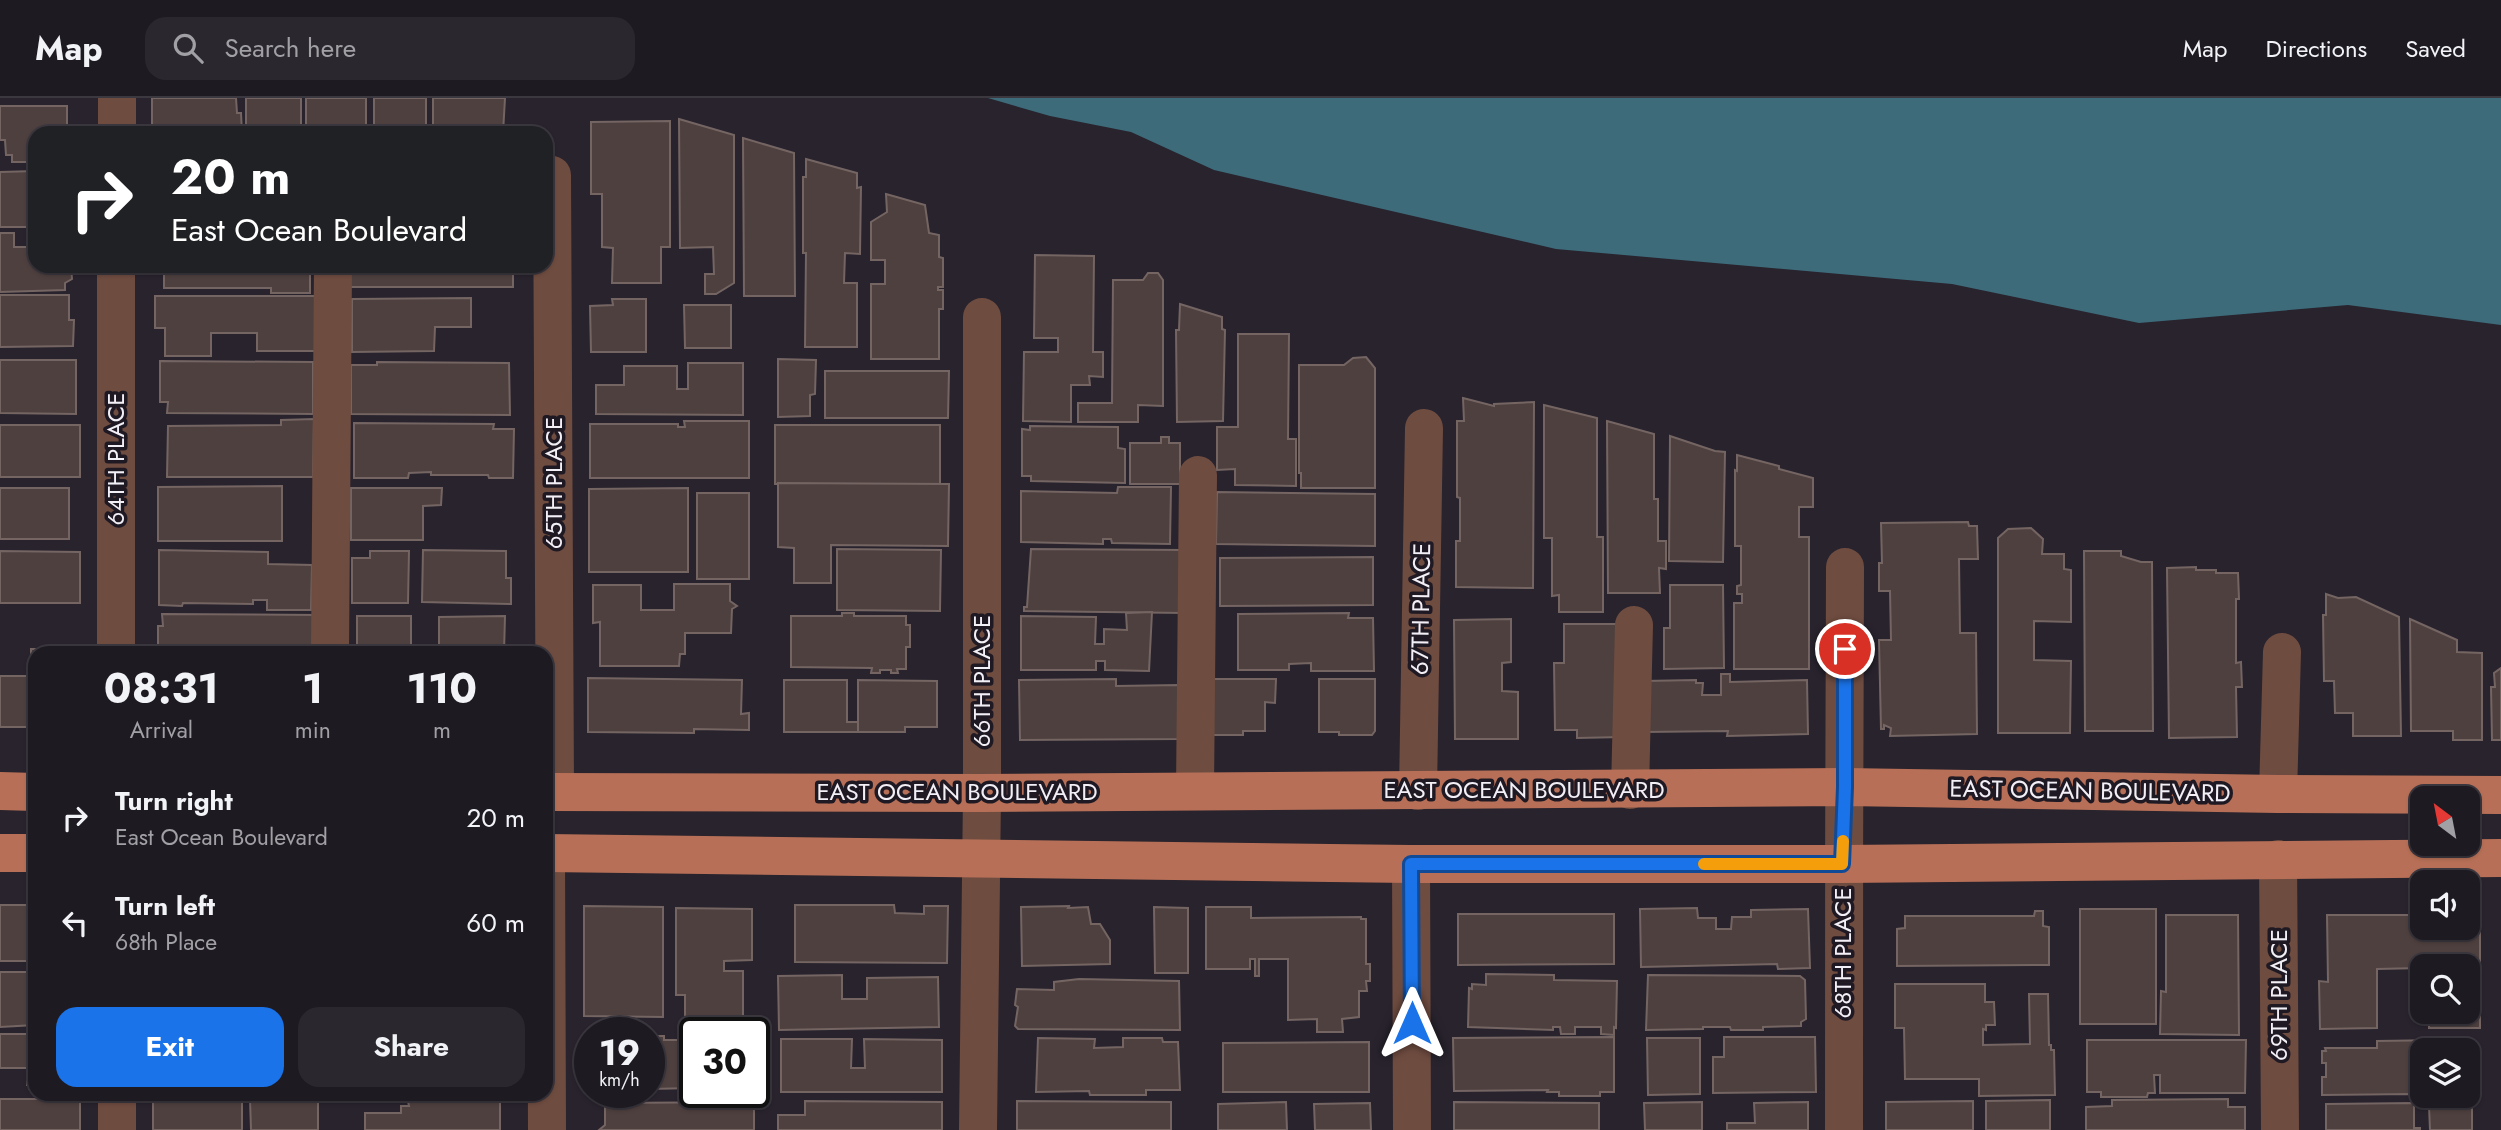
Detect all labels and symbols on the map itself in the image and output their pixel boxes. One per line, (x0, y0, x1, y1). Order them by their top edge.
street label: 64TH PLACE (98, 393, 133, 525)
street label: 65TH PLACE (536, 417, 571, 549)
street label: 67TH PLACE (1402, 543, 1439, 675)
street label: 66TH PLACE (964, 615, 999, 747)
pin (1815, 619, 1875, 679)
street label: EAST OCEAN BOULEVARD (1949, 771, 2231, 810)
street label: EAST OCEAN BOULEVARD (1383, 772, 1665, 807)
street label: EAST OCEAN BOULEVARD (816, 774, 1098, 809)
north arrow (2410, 786, 2480, 856)
street label: 68TH PLACE (1825, 887, 1860, 1019)
street label: 69TH PLACE (2261, 929, 2296, 1061)
position arrow (1375, 986, 1449, 1060)
speed limit sign: 30 (679, 1017, 770, 1108)

